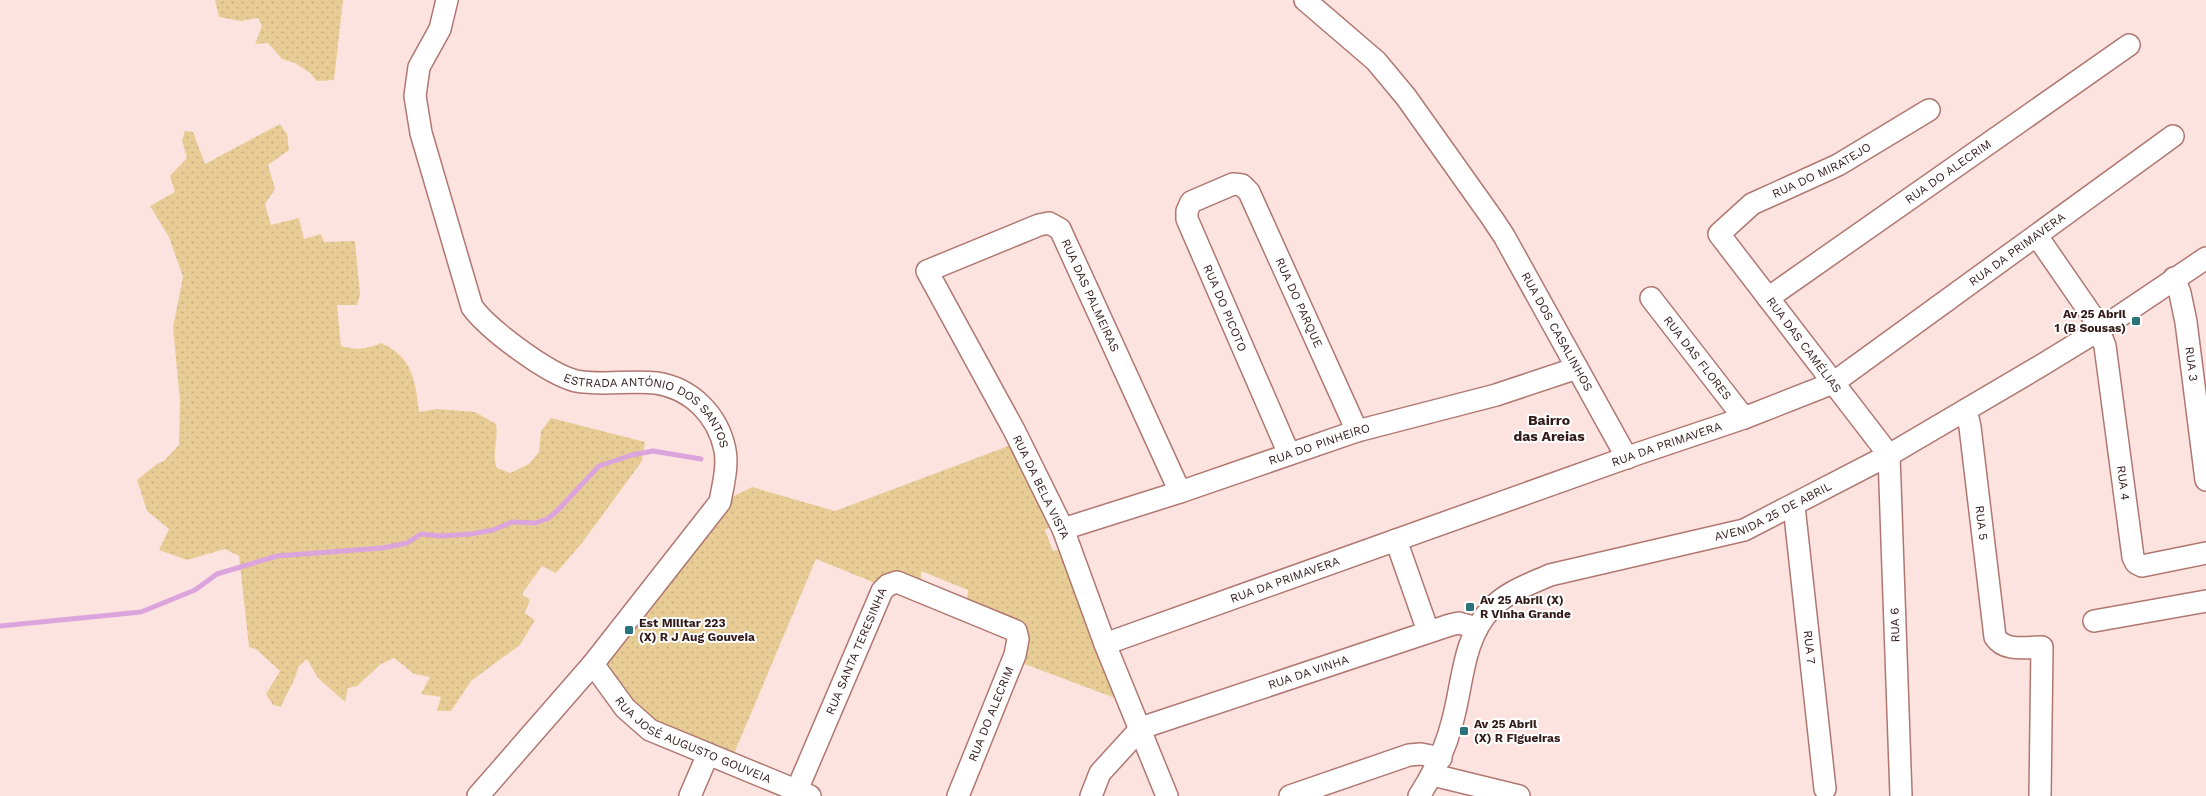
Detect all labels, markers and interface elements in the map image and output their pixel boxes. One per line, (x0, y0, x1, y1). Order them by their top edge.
street label: RUA DO ALECRIM (1903, 137, 1994, 207)
street label: RUA DO MIRATEJO (1770, 140, 1874, 201)
street label: RUA DA PRIMAVERA (1966, 210, 2068, 289)
street label: RUA DAS PALMEIRAS (1058, 237, 1122, 354)
street label: RUA DO PARQUE (1273, 255, 1325, 350)
street label: RUA DO PICOTO (1200, 262, 1250, 354)
street label: RUA DOS CASALINHOS (1518, 270, 1596, 394)
street label: RUA DAS CAMÉLIAS (1763, 294, 1845, 396)
place label: Av 25 Abril 1 (B Sousas) (2055, 307, 2126, 335)
street label: RUA DAS FLORES (1661, 313, 1734, 403)
marker: Av 25 Abril 1 (B Sousas) (2130, 315, 2142, 327)
street label: RUA 3 (2182, 346, 2200, 382)
street label: ESTRADA ANTÓNIO DOS SANTOS (561, 370, 731, 450)
district label: Bairro das Areias (1513, 412, 1585, 444)
street label: RUA DA PRIMAVERA (1610, 419, 1723, 470)
street label: RUA DO PINHEIRO (1267, 421, 1371, 468)
street label: RUA DA BELA VISTA (1010, 433, 1072, 541)
street label: RUA 4 (2114, 465, 2132, 501)
street label: AVENIDA 25 DE ABRIL (1713, 479, 1834, 544)
street label: RUA 5 (1972, 505, 1990, 541)
street label: RUA DA PRIMAVERA (1228, 554, 1342, 606)
street label: RUA SANTA TERESINHA (823, 585, 890, 717)
place label: Av 25 Abril (X) R Vinha Grande (1480, 593, 1571, 621)
marker: Av 25 Abril (X) R Vinha Grande (1464, 601, 1476, 613)
street label: RUA 6 (1887, 607, 1903, 643)
place label: Est Militar 223 (X) R J Aug Gouveia (639, 616, 755, 644)
marker: Est Militar 223 (X) R J Aug Gouveia (623, 624, 635, 636)
street label: RUA 7 (1801, 629, 1818, 665)
street label: RUA DA VINHA (1266, 652, 1351, 692)
street label: RUA DO ALECRIM (965, 664, 1017, 764)
street label: RUA JOSÉ AUGUSTO GOUVEIA (612, 694, 773, 786)
place label: Av 25 Abril (X) R Figueiras (1474, 717, 1561, 745)
marker: Av 25 Abril (X) R Figueiras (1458, 725, 1470, 737)

